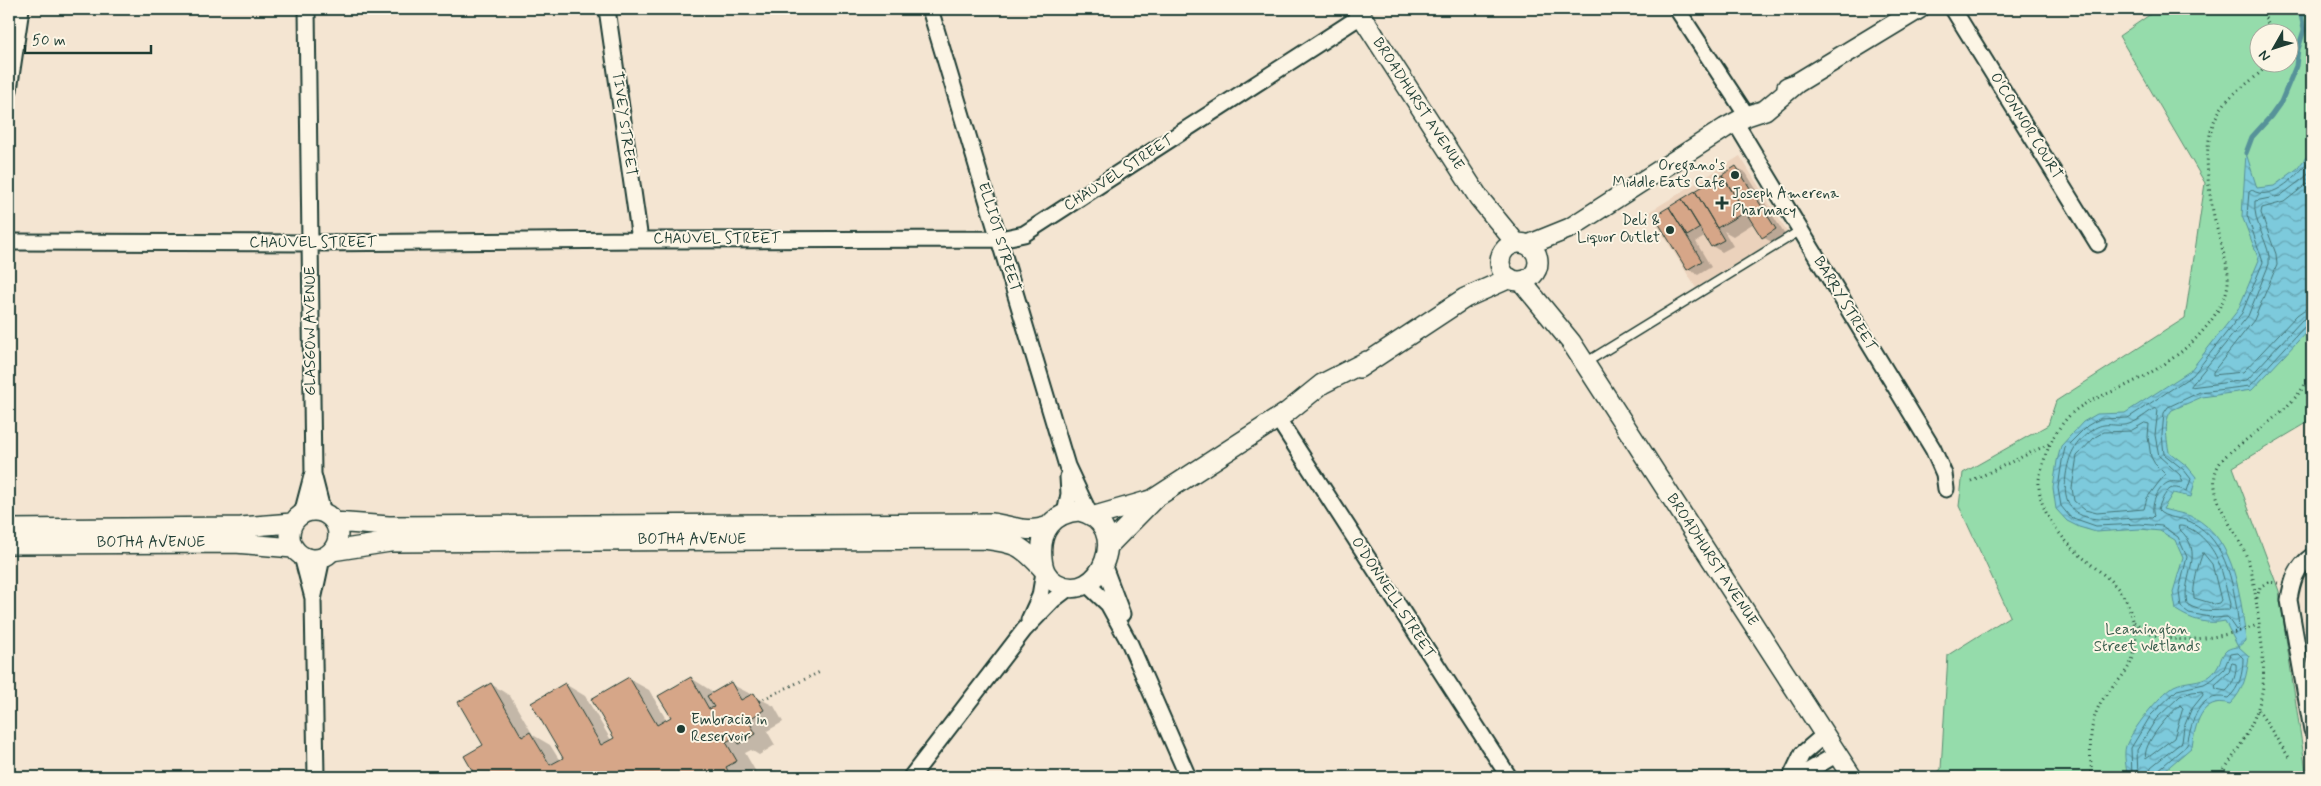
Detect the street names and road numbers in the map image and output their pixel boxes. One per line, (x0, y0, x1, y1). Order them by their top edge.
street label: BROADHURST AVENUE (1368, 34, 1469, 174)
street label: O'CONNOR COURT (1985, 69, 2067, 183)
street label: TIVEY STREET (607, 70, 641, 178)
street label: CHAUVEL STREET (1060, 129, 1179, 216)
street label: ELLIOT STREET (973, 180, 1025, 294)
street label: CHAUVEL STREET (653, 229, 782, 249)
street label: CHAUVEL STREET (249, 233, 378, 253)
street label: BARRY STREET (1809, 253, 1882, 356)
street label: GLASGOW AVENUE (301, 266, 321, 396)
street label: BROADHURST AVENUE (1662, 490, 1763, 630)
street label: BOTHA AVENUE (638, 530, 747, 550)
street label: BOTHA AVENUE (97, 533, 206, 553)
street label: O'DONNELL STREET (1346, 533, 1440, 663)

